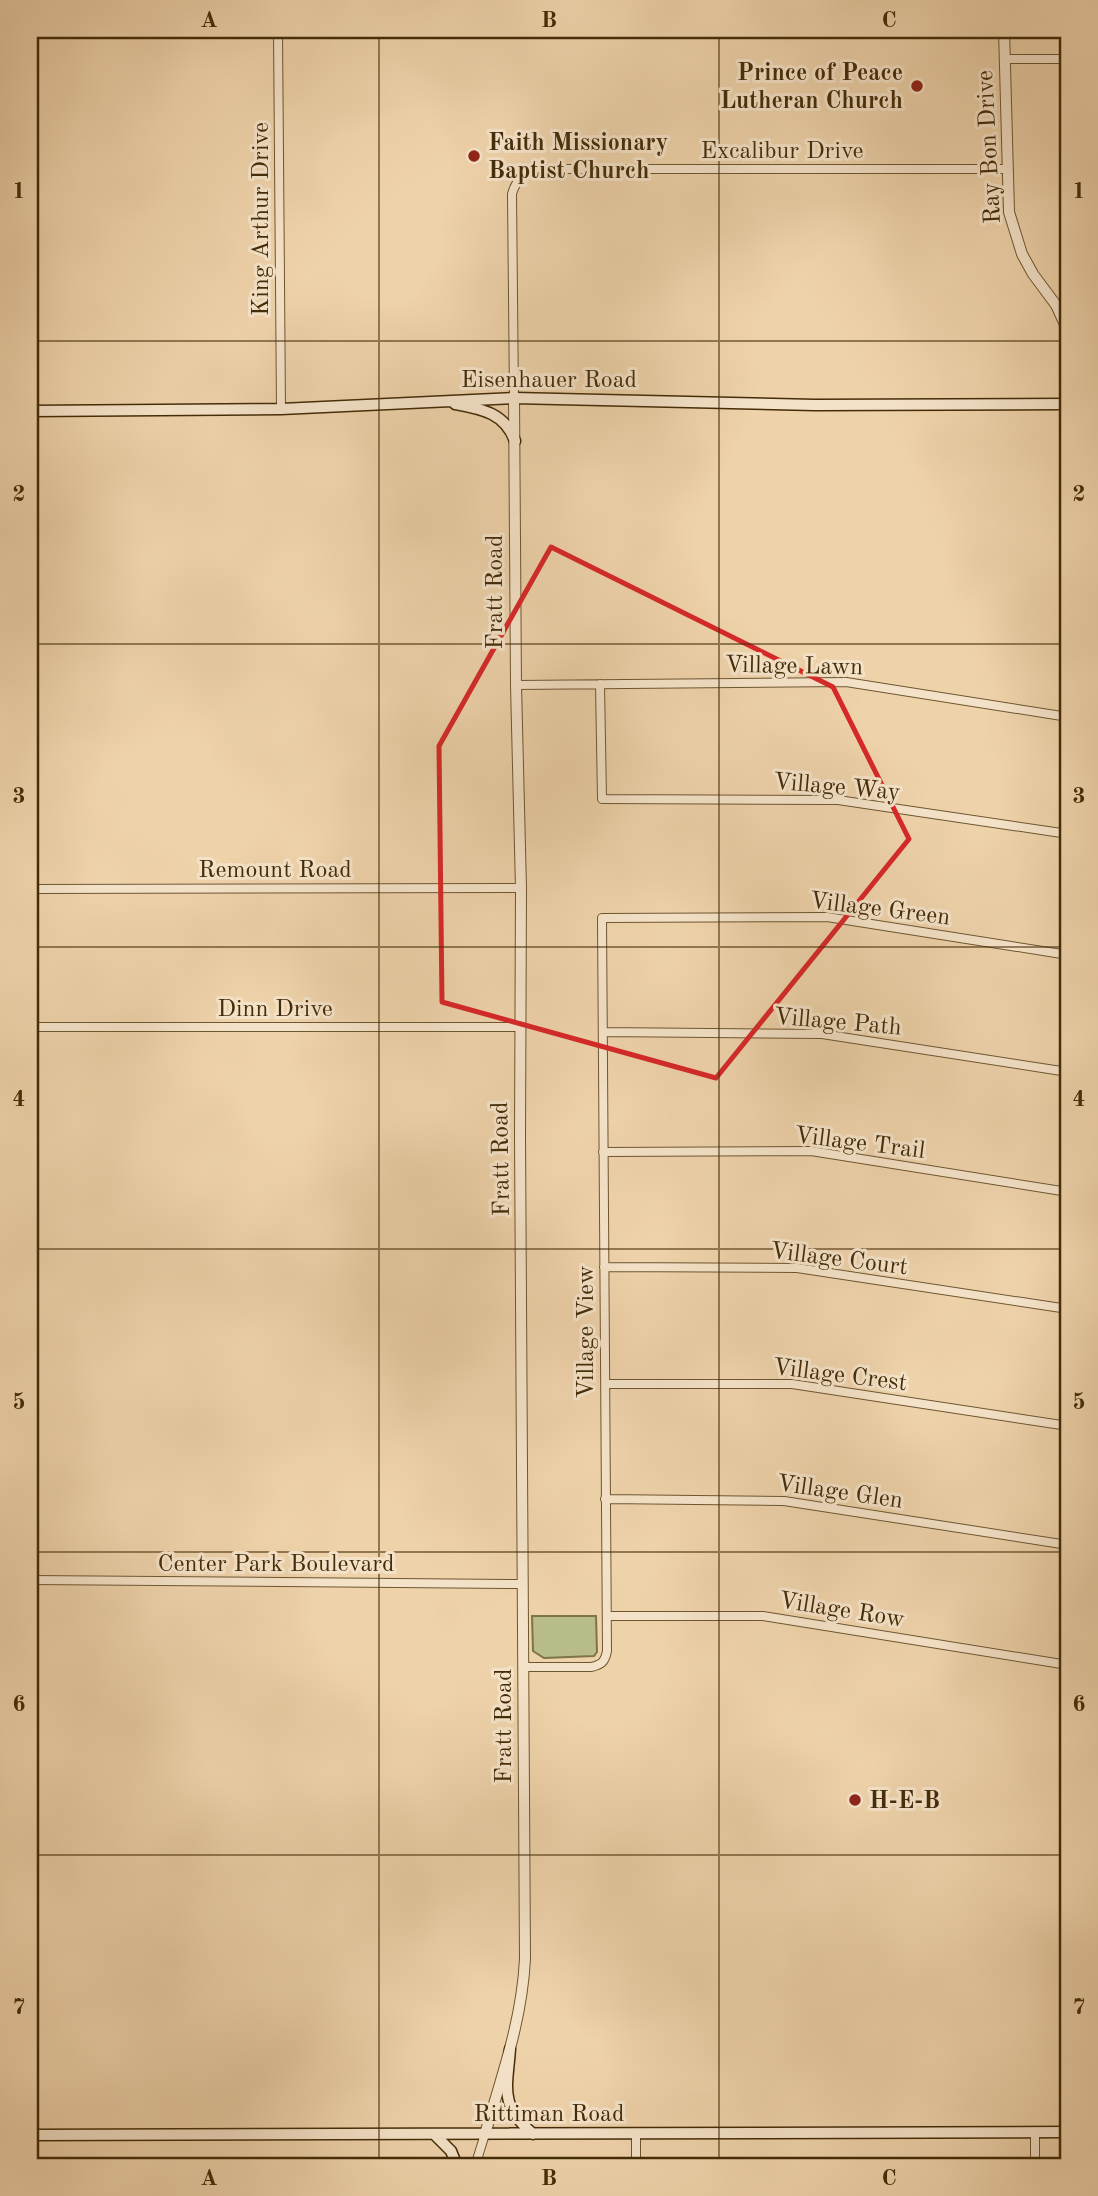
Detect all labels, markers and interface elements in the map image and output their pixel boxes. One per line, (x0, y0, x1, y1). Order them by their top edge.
text: A (200, 9, 218, 32)
text: B (541, 9, 557, 32)
text: C (881, 9, 897, 32)
place label: Prince of Peace Lutheran Church (720, 62, 903, 114)
street label: Ray Bon Drive (974, 69, 1006, 224)
marker: Prince of Peace Lutheran Church (909, 78, 925, 94)
street label: King Arthur Drive (250, 122, 274, 316)
place label: Faith Missionary Baptist Church (488, 132, 668, 184)
street label: Excalibur Drive (700, 140, 864, 164)
marker: Faith Missionary Baptist Church (466, 148, 482, 164)
text: 1 (12, 180, 26, 203)
text: 1 (1072, 180, 1086, 203)
street label: Eisenhauer Road (461, 369, 637, 393)
text: 2 (12, 483, 26, 506)
text: 2 (1072, 483, 1086, 506)
street label: Fratt Road (484, 535, 508, 649)
street label: Village Lawn (725, 654, 863, 680)
street label: Village Way (772, 770, 902, 806)
text: 3 (12, 785, 26, 808)
text: 3 (1072, 785, 1086, 808)
street label: Remount Road (198, 859, 352, 883)
street label: Village Green (808, 889, 952, 931)
street label: Dinn Drive (217, 998, 333, 1022)
street label: Village Path (773, 1005, 903, 1041)
text: 4 (12, 1088, 26, 1111)
text: 4 (1072, 1088, 1086, 1111)
street label: Fratt Road (489, 1101, 515, 1217)
street label: Village Trail (793, 1124, 926, 1164)
street label: Village Court (769, 1240, 909, 1280)
street label: Village View (575, 1265, 599, 1399)
street label: Village Crest (771, 1356, 908, 1396)
text: 5 (12, 1391, 26, 1414)
text: 5 (1072, 1391, 1086, 1414)
street label: Village Glen (775, 1472, 904, 1514)
street label: Center Park Boulevard (157, 1553, 395, 1577)
street label: Village Row (777, 1589, 907, 1633)
street label: Fratt Road (493, 1669, 517, 1783)
text: 6 (12, 1693, 26, 1716)
text: 6 (1072, 1693, 1086, 1716)
place label: H-E-B (869, 1790, 940, 1814)
marker: H-E-B (847, 1792, 863, 1808)
text: 7 (12, 1996, 26, 2019)
text: 7 (1072, 1996, 1086, 2019)
street label: Rittiman Road (473, 2103, 625, 2127)
text: A (200, 2167, 218, 2190)
text: B (541, 2167, 557, 2190)
text: C (881, 2167, 897, 2190)

